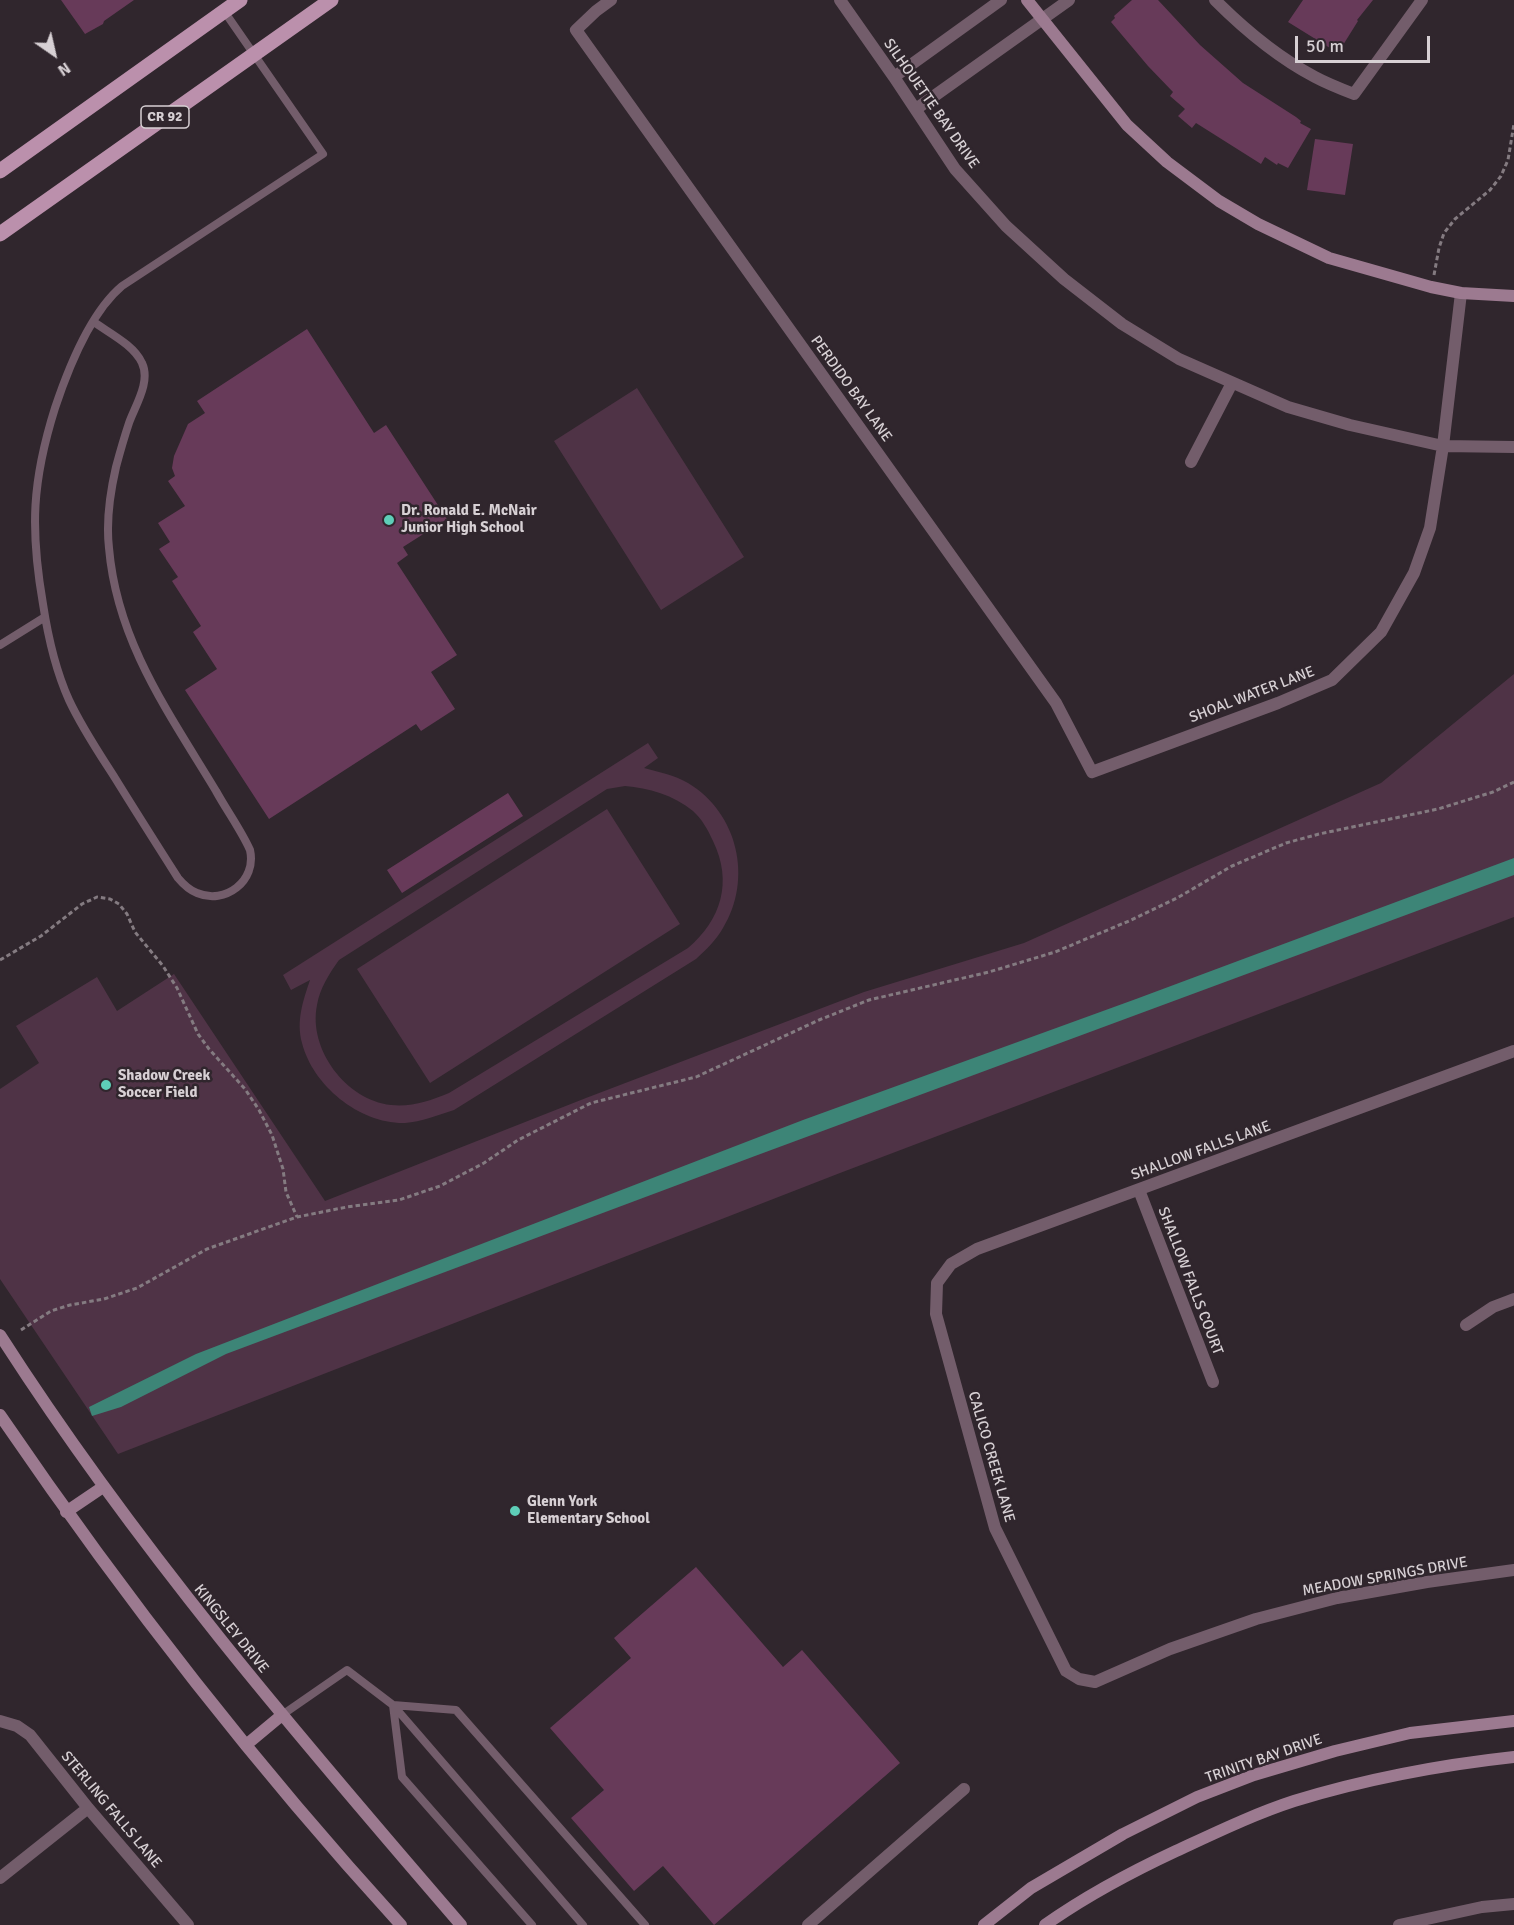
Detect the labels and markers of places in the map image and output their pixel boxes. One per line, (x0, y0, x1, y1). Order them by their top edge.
place label: Dr. Ronald E. McNair Junior High School (401, 502, 537, 537)
marker: Dr. Ronald E. McNair Junior High School (382, 513, 396, 527)
place label: Shadow Creek Soccer Field (118, 1067, 210, 1102)
marker: Shadow Creek Soccer Field (99, 1078, 113, 1092)
place label: Glenn York Elementary School (527, 1493, 650, 1528)
marker: Glenn York Elementary School (508, 1504, 522, 1518)

